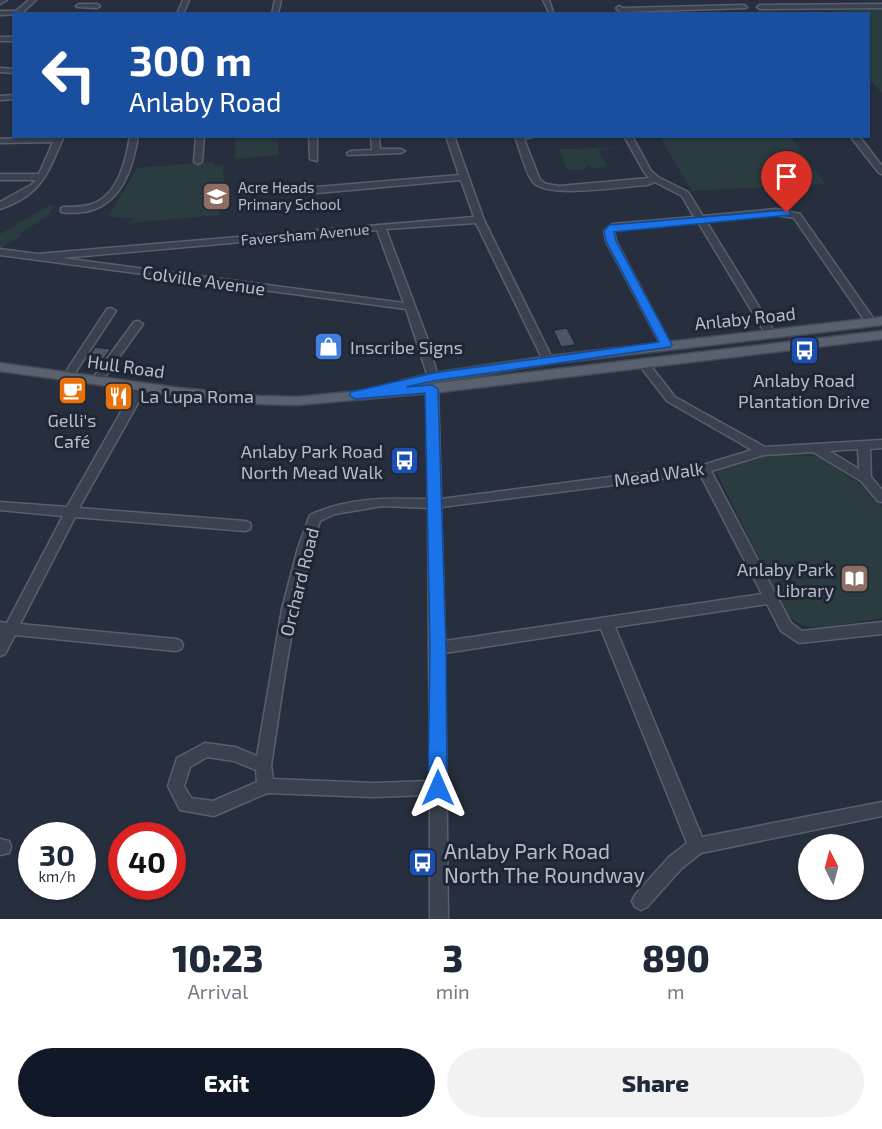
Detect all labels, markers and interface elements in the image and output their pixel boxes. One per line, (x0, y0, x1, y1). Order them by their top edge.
text: 300 m (129, 34, 252, 84)
icon: left (30, 36, 108, 114)
text: Anlaby Road (129, 85, 281, 117)
pin (761, 151, 812, 213)
icon: arrive (770, 160, 803, 193)
place label: Acre Heads Primary School (238, 178, 341, 213)
school or university icon: Acre Heads Primary School (201, 180, 233, 212)
street label: Faversham Avenue (240, 219, 370, 249)
street label: Colville Avenue (141, 260, 267, 300)
street label: Anlaby Road (693, 302, 797, 334)
shop icon: Inscribe Signs (313, 331, 345, 363)
bus stop icon: Anlaby Road Plantation Drive (788, 335, 820, 367)
place label: Inscribe Signs (350, 336, 463, 358)
street label: Hull Road (86, 350, 166, 382)
place label: Anlaby Road Plantation Drive (738, 369, 870, 412)
cafe icon: Gelli's Café (56, 375, 88, 407)
restaurant icon: La Lupa Roma (103, 380, 135, 412)
place label: La Lupa Roma (140, 385, 254, 407)
place label: Gelli's Café (47, 409, 97, 452)
place label: Anlaby Park Road North Mead Walk (241, 440, 383, 483)
bus stop icon: Anlaby Park Road North Mead Walk (388, 445, 420, 477)
street label: Mead Walk (613, 457, 705, 491)
street label: Orchard Road (275, 525, 323, 639)
place label: Anlaby Park Library (737, 558, 834, 601)
library icon: Anlaby Park Library (839, 563, 871, 595)
position arrow (406, 756, 470, 820)
speed limit sign: 40 (108, 822, 186, 900)
north arrow (798, 834, 864, 900)
map controls (798, 834, 864, 900)
text: 30 (39, 836, 75, 872)
place label: Anlaby Park Road North The Roundway (444, 838, 645, 887)
bus stop icon: Anlaby Park Road North The Roundway (407, 846, 439, 878)
text: km/h (38, 867, 76, 885)
text: 10:23 (172, 936, 263, 979)
text: 3 (442, 936, 463, 979)
text: 890 (642, 936, 710, 979)
text: Arrival (187, 979, 248, 1003)
text: min (436, 979, 470, 1003)
text: m (667, 979, 685, 1003)
button: Exit (18, 1048, 435, 1117)
button: Share (447, 1048, 864, 1117)

